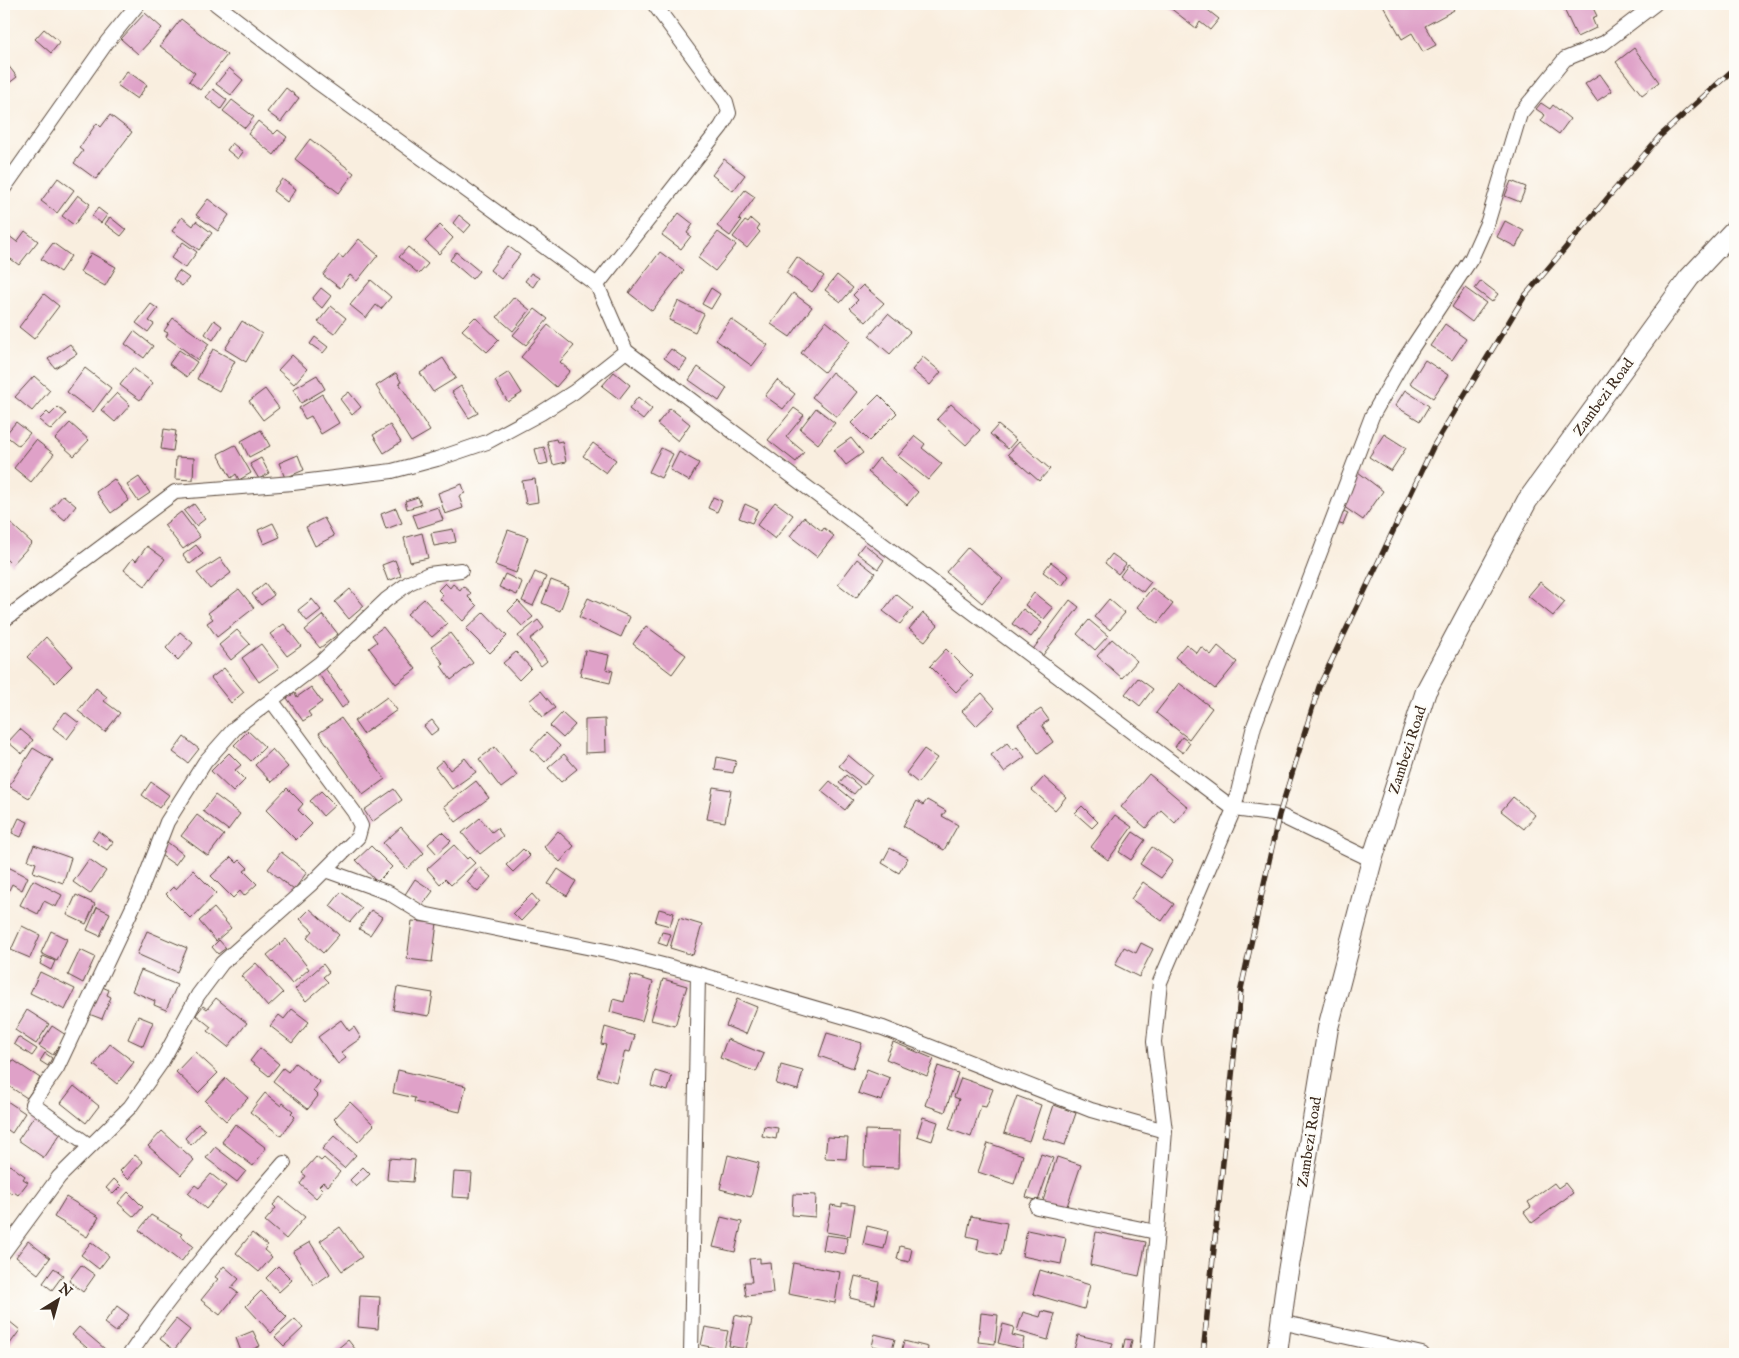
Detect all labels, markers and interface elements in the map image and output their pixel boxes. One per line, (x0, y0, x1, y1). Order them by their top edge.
street label: Zambezi Road (1569, 354, 1639, 440)
street label: Zambezi Road (1384, 703, 1431, 797)
street label: Zambezi Road (1293, 1094, 1326, 1189)
north arrow (32, 1276, 82, 1326)
text: N (54, 1279, 75, 1301)

